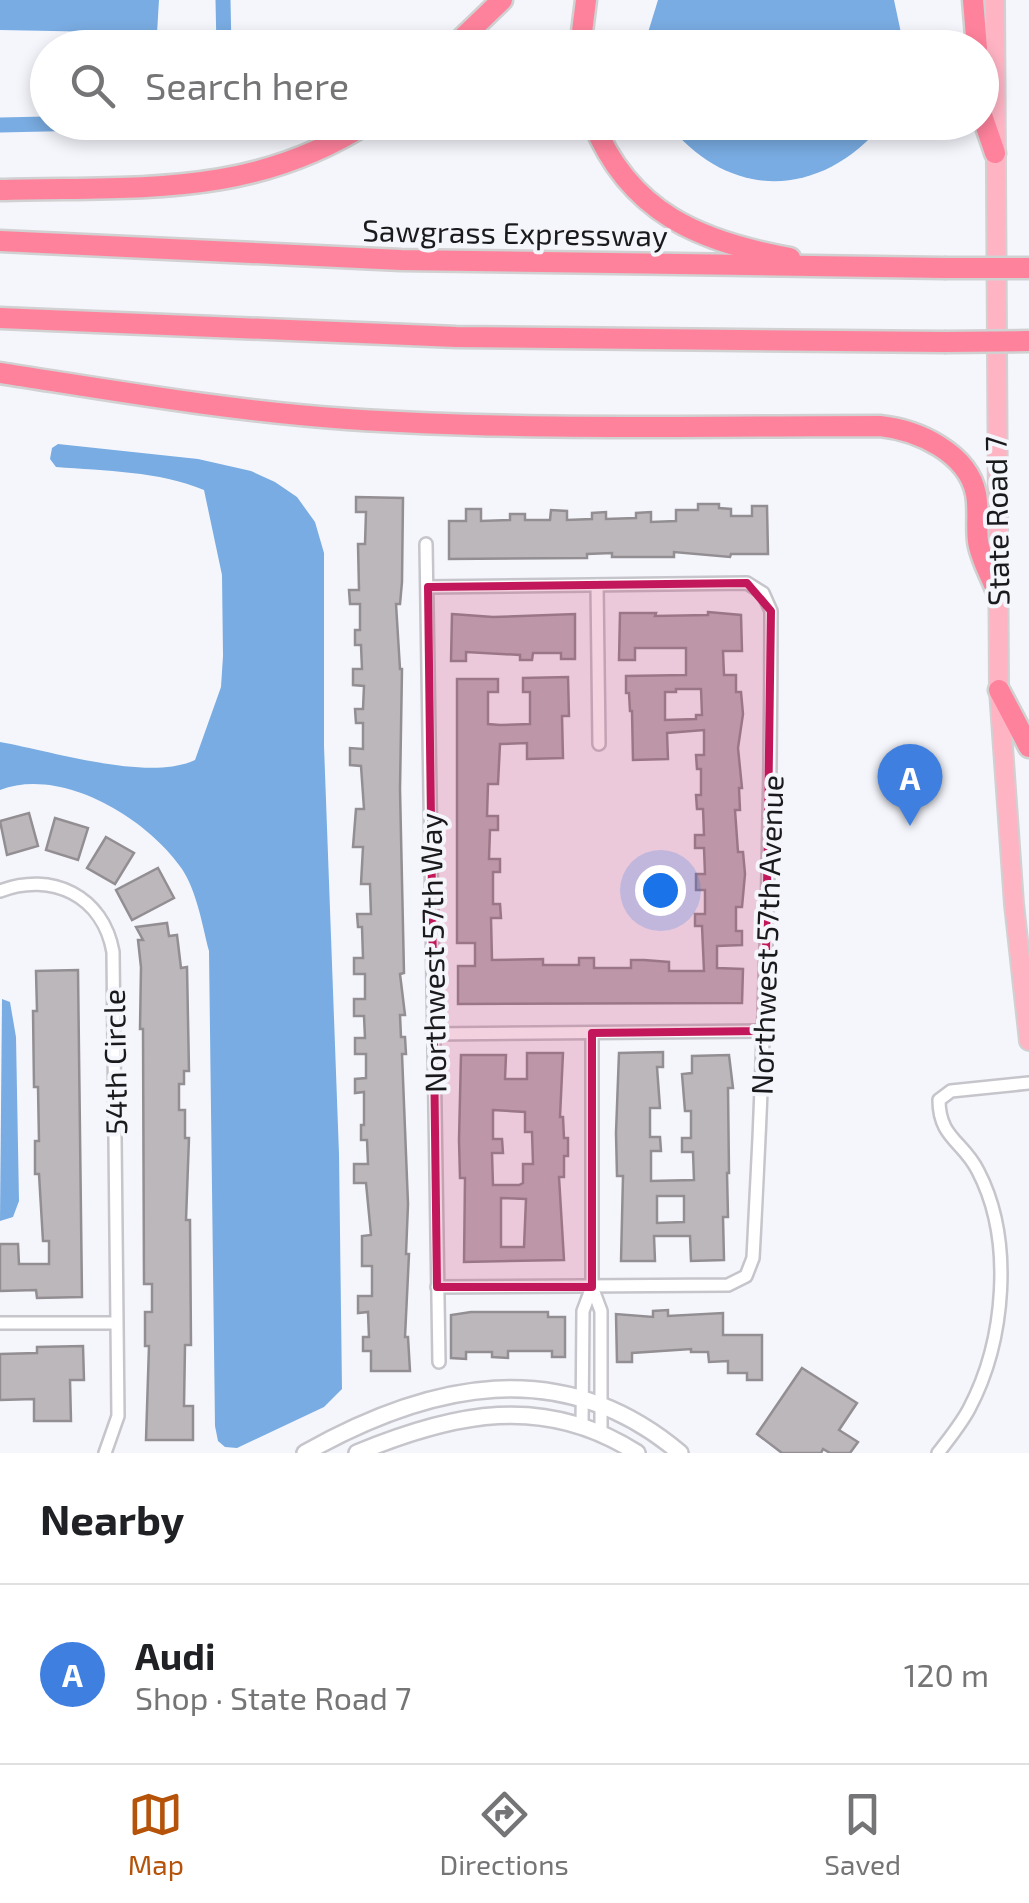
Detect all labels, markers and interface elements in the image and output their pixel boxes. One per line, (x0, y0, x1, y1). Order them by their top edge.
search box (30, 30, 999, 140)
icon: search (65, 58, 120, 113)
text: Search here (145, 62, 349, 108)
street label: Sawgrass Expressway (362, 211, 668, 253)
street label: State Road 7 (977, 436, 1015, 606)
pin: A (878, 744, 942, 826)
street label: Northwest 57th Avenue (742, 774, 790, 1096)
street label: Northwest 57th Way (412, 812, 452, 1093)
your location (635, 865, 686, 916)
street label: 54th Circle (95, 989, 133, 1135)
text: Nearby (40, 1493, 184, 1543)
text: Audi (135, 1632, 216, 1678)
text: A (62, 1655, 83, 1693)
text: 120 m (904, 1655, 989, 1693)
text: Shop · State Road 7 (135, 1678, 411, 1716)
tab: Map (128, 1787, 184, 1881)
tab: Directions (440, 1787, 569, 1881)
tab: Saved (824, 1787, 901, 1881)

